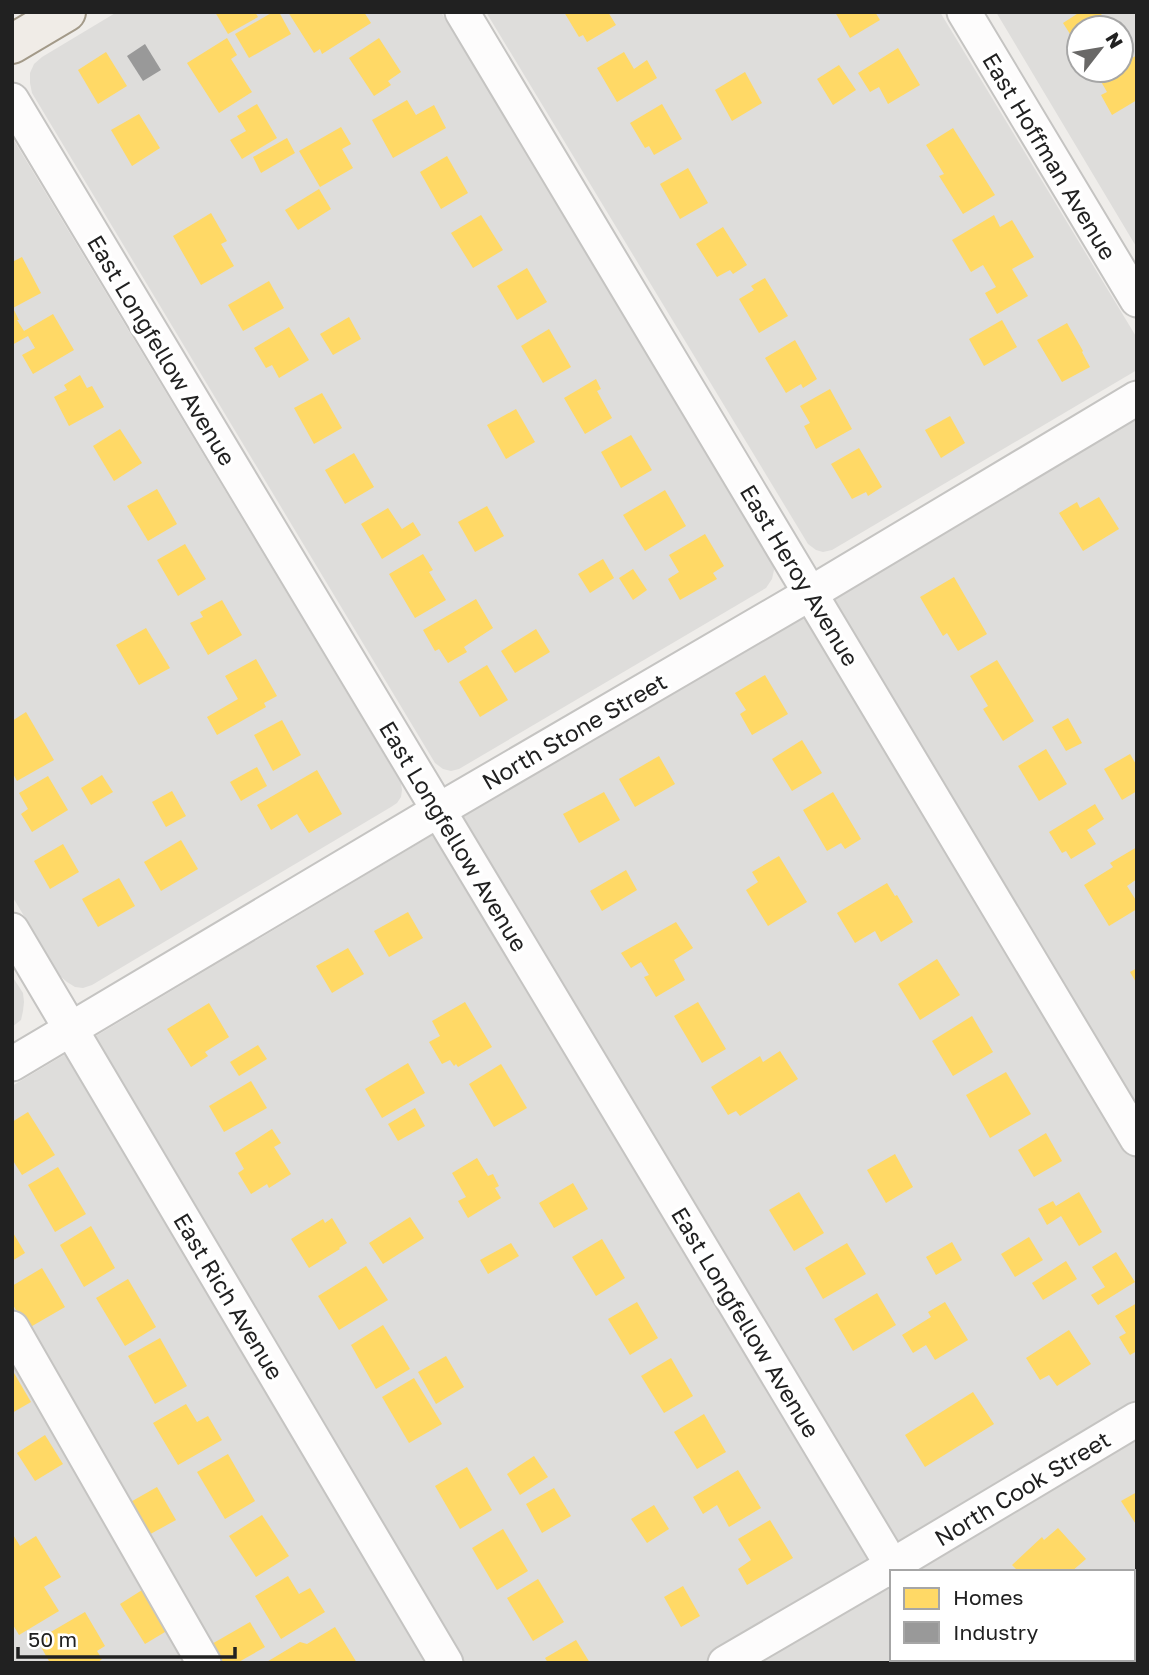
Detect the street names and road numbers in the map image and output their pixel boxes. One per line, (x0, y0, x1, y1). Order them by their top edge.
street label: East Hoffman Avenue (977, 47, 1123, 265)
street label: East Longfellow Avenue (82, 230, 242, 470)
street label: East Heroy Avenue (735, 479, 865, 671)
street label: North Stone Street (477, 667, 671, 795)
street label: East Longfellow Avenue (374, 716, 534, 956)
street label: East Longfellow Avenue (666, 1202, 826, 1442)
street label: East Rich Avenue (168, 1208, 290, 1384)
street label: North Cook Street (929, 1425, 1115, 1551)

